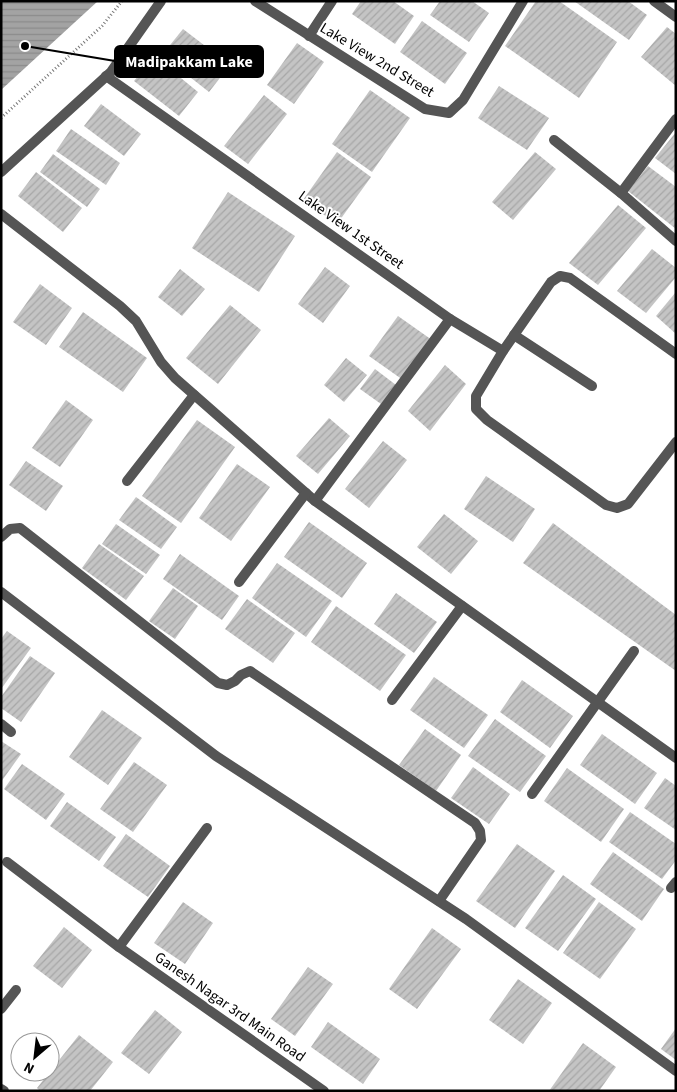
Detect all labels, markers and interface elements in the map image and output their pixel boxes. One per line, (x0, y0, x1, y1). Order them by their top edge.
street label: Lake View 2nd Street (316, 18, 438, 102)
callout: Madipakkam Lake (115, 46, 263, 77)
text: Madipakkam Lake (125, 51, 253, 73)
street label: Lake View 1st Street (294, 186, 408, 274)
street label: Ganesh Nagar 3rd Main Road (150, 947, 310, 1067)
north arrow (10, 1032, 60, 1082)
text: N (21, 1057, 38, 1079)

